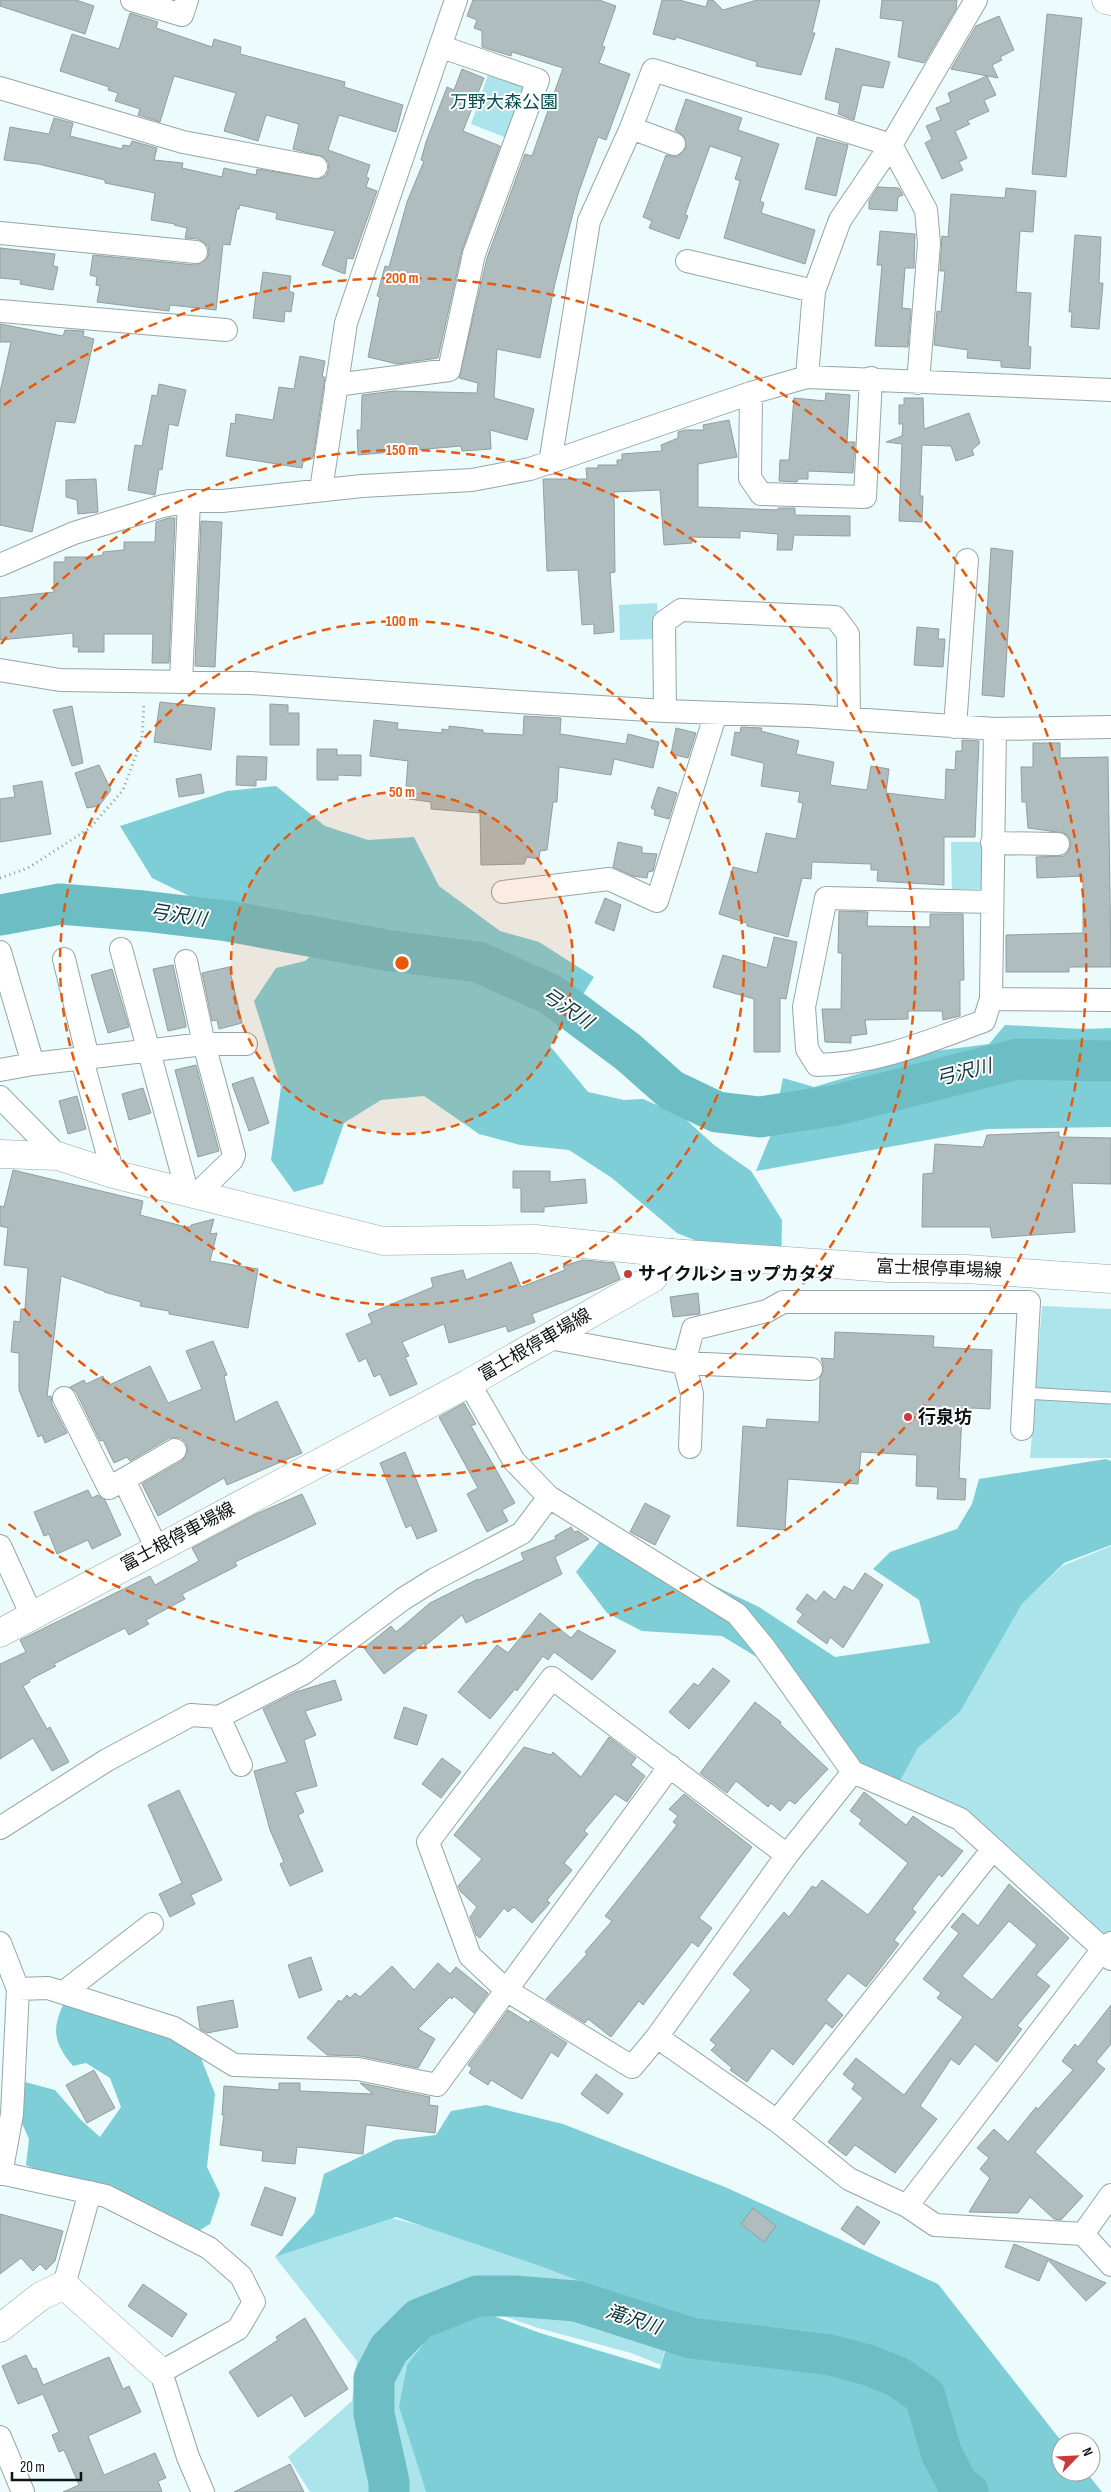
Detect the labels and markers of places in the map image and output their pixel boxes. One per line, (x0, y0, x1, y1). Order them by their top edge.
centre of rings (393, 954, 411, 972)
place label: サイクルショップカタダ (638, 1264, 835, 1285)
marker: サイクルショップカタダ (622, 1268, 634, 1280)
place label: 行泉坊 (918, 1406, 972, 1428)
marker: 行泉坊 (902, 1411, 914, 1423)

